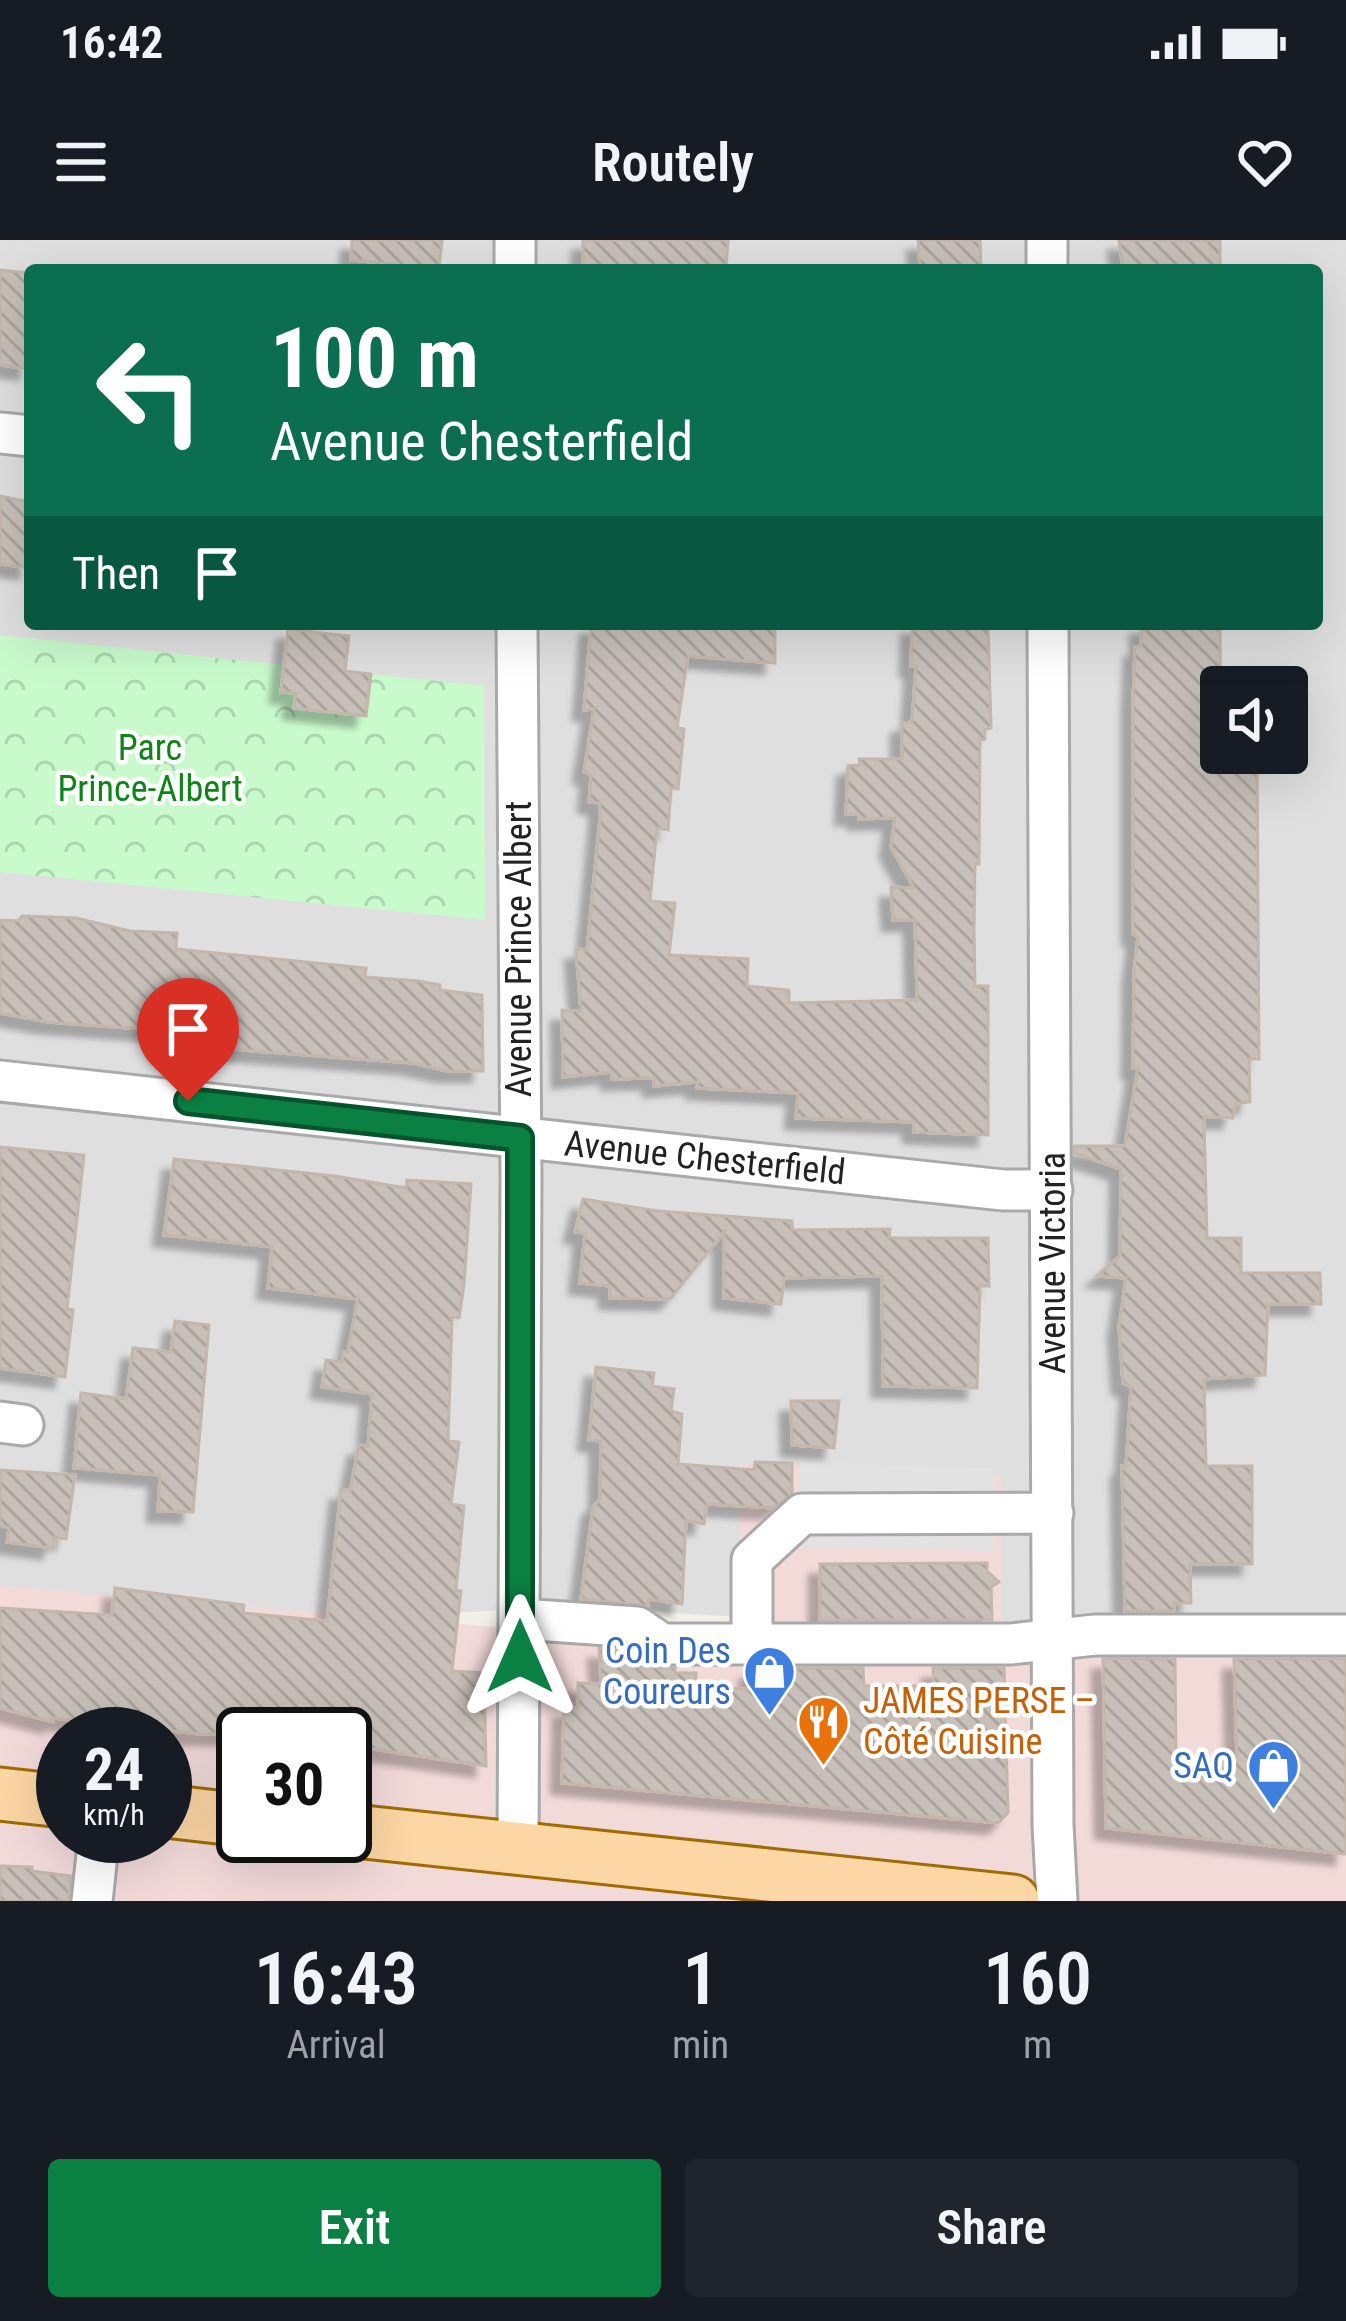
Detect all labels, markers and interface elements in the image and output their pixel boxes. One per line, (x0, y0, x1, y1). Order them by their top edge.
text: 16:42 (60, 16, 163, 69)
icon: menu (48, 129, 114, 195)
icon: heart (1232, 129, 1298, 195)
text: Routely (592, 131, 754, 194)
text: 100 m (270, 309, 479, 408)
icon: left (72, 312, 228, 468)
text: Avenue Chesterfield (270, 410, 693, 473)
icon: arrive (184, 540, 250, 606)
text: Then (72, 547, 160, 600)
map controls (1200, 666, 1308, 774)
button: sound (1200, 666, 1308, 774)
park label: Parc Prince-Albert (57, 727, 243, 810)
street label: Avenue Prince Albert (498, 801, 540, 1097)
pin (137, 978, 239, 1101)
icon: arrive (155, 996, 221, 1062)
street label: Avenue Chesterfield (562, 1122, 847, 1194)
street label: Avenue Victoria (1032, 1152, 1074, 1374)
position arrow (457, 1594, 583, 1720)
place label: Coin Des Coureurs (603, 1630, 731, 1713)
shop icon: Coin Des Coureurs (742, 1643, 798, 1717)
place label: JAMES PERSE – Côté Cuisine (863, 1680, 1095, 1763)
restaurant icon: JAMES PERSE – Côté Cuisine (796, 1693, 852, 1767)
speed limit sign: 30 (216, 1707, 372, 1863)
text: 24 (84, 1734, 144, 1805)
shop icon: SAQ (1245, 1737, 1301, 1811)
place label: SAQ (1173, 1745, 1234, 1787)
text: km/h (83, 1797, 145, 1832)
text: 16:43 (254, 1937, 418, 2022)
text: 1 (683, 1937, 719, 2022)
text: 160 (983, 1937, 1092, 2022)
text: Arrival (286, 2022, 386, 2068)
text: min (672, 2022, 729, 2068)
text: m (1023, 2022, 1052, 2068)
button: Exit (48, 2159, 661, 2297)
button: Share (685, 2159, 1298, 2297)

